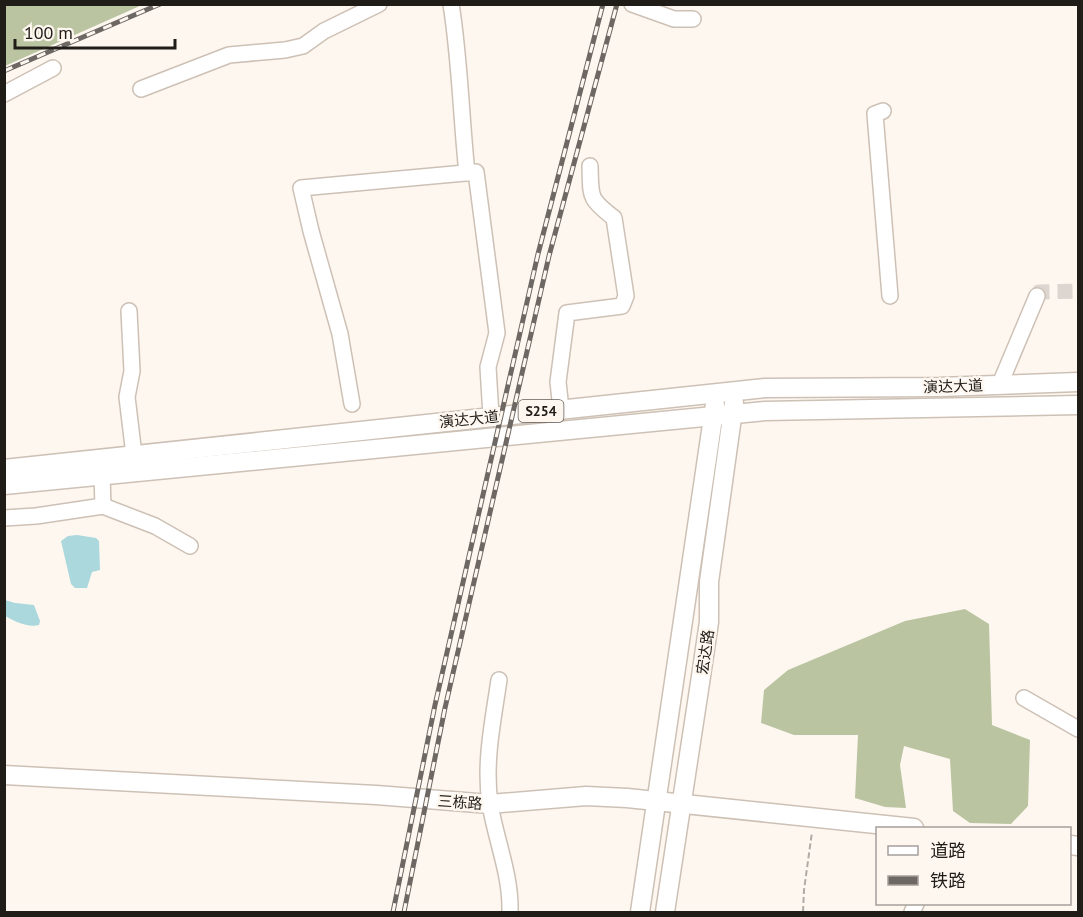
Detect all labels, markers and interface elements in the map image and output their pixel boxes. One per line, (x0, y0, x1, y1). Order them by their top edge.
scale bar (15, 12, 176, 50)
text: 100 m (24, 21, 73, 44)
street label: 演达大道 (923, 375, 983, 397)
road number: S254 (518, 400, 564, 422)
street label: 演达大道 (438, 406, 500, 432)
street label: 宏达路 (692, 628, 718, 676)
street label: 三栋路 (437, 791, 483, 813)
legend (876, 827, 1071, 905)
text: 道路 (930, 839, 966, 862)
text: 铁路 (930, 869, 966, 892)

